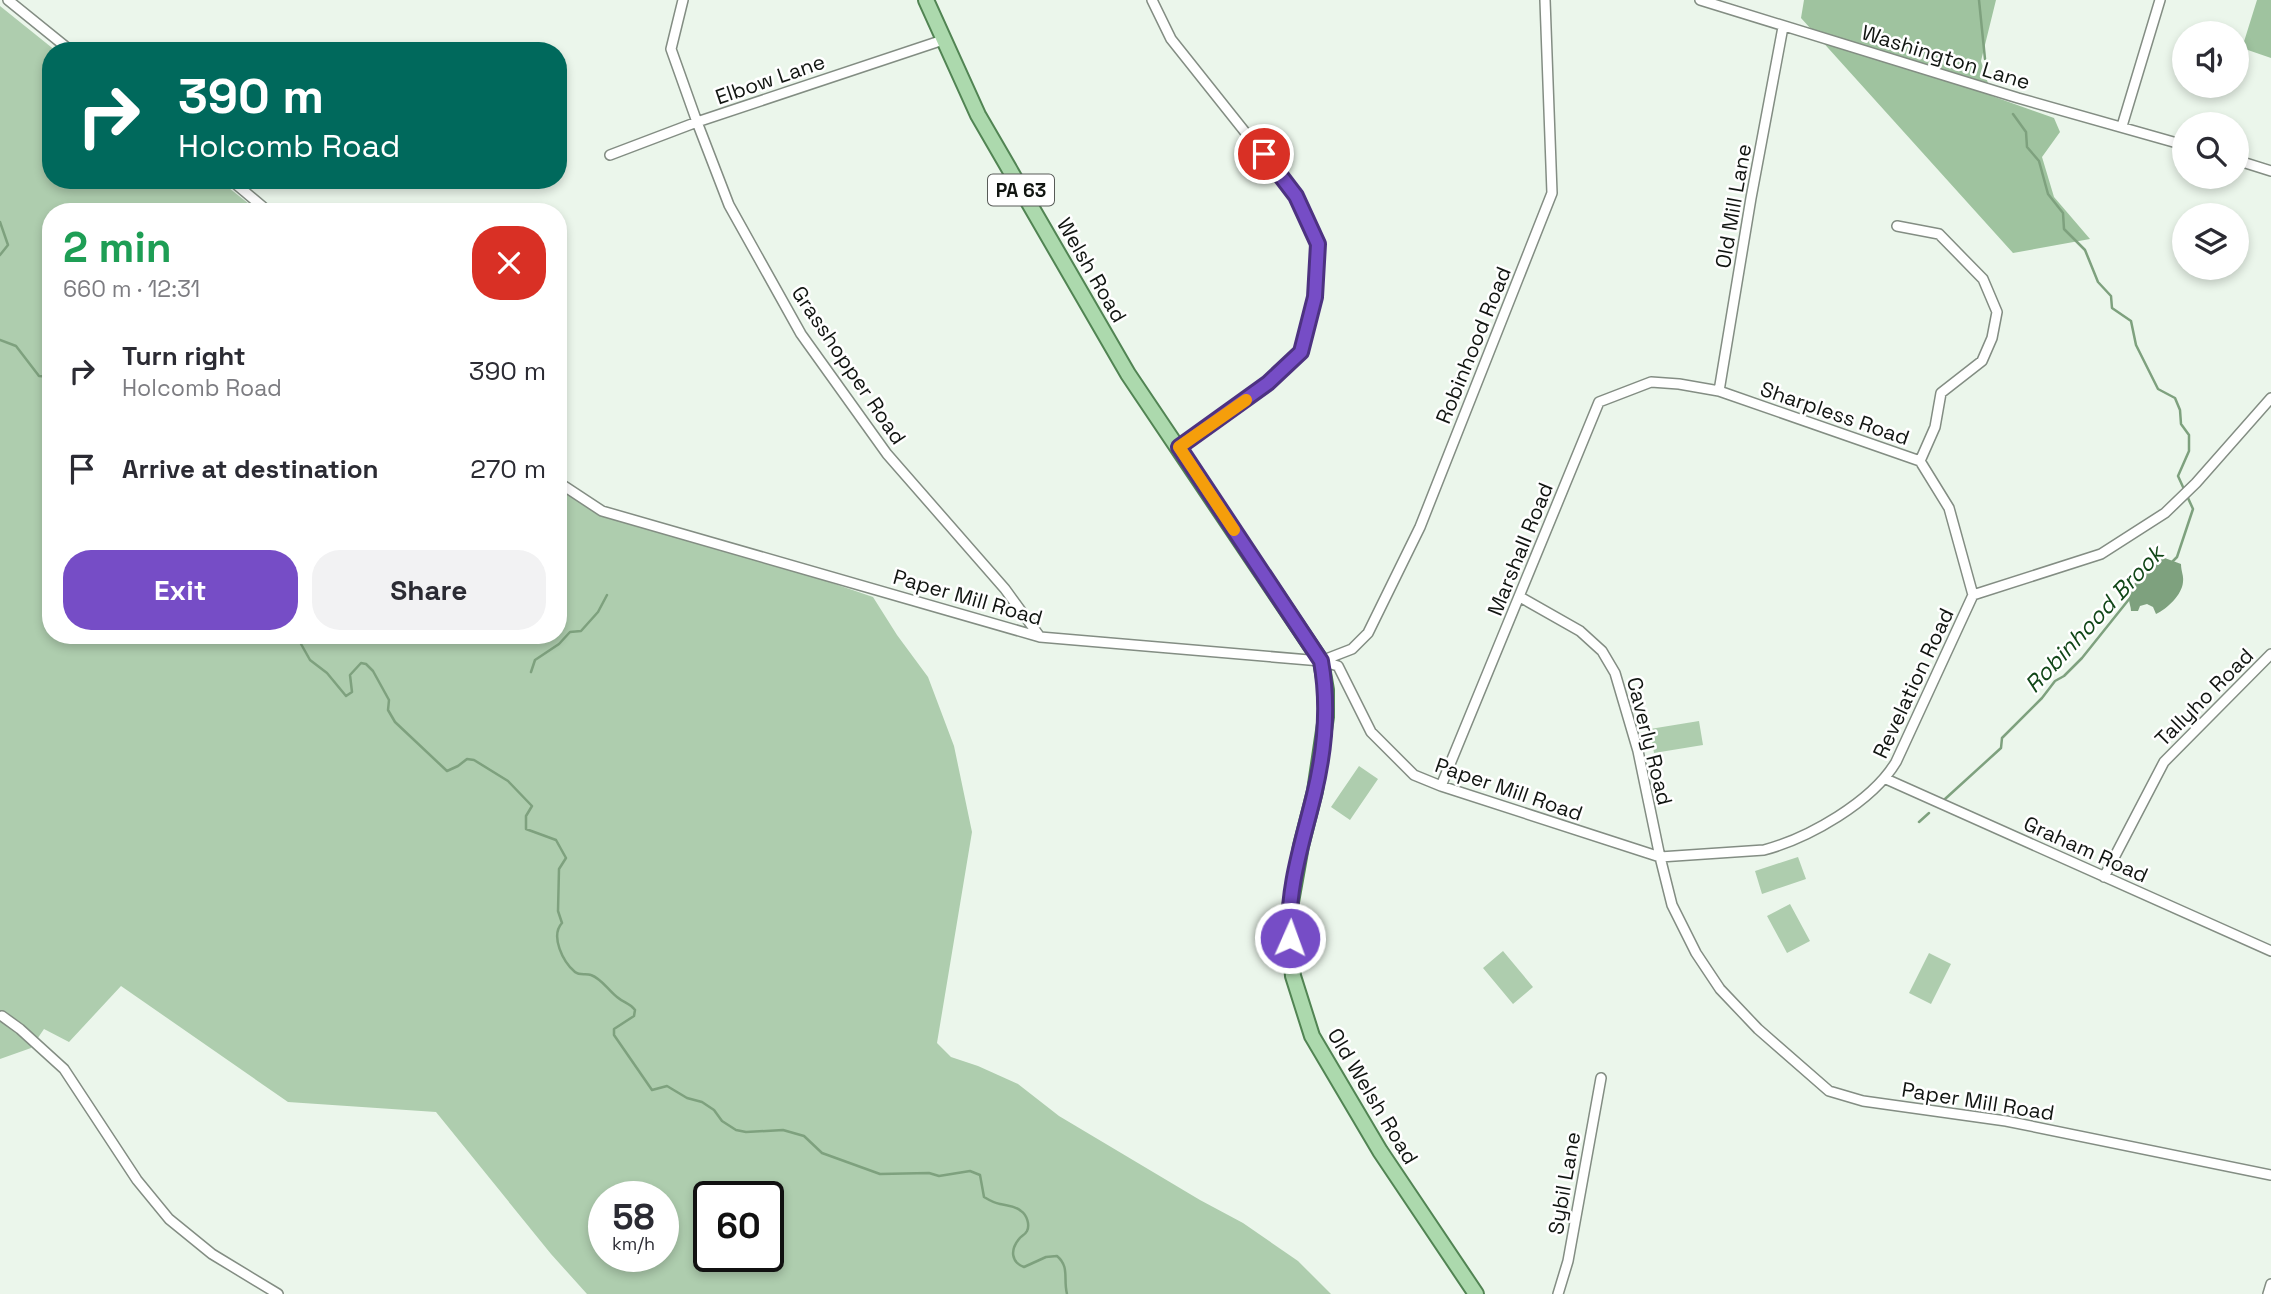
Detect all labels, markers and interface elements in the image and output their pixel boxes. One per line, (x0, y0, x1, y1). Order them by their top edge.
street label: Washington Lane (1858, 19, 2034, 95)
map controls (2172, 21, 2249, 280)
button: sound (2172, 21, 2249, 98)
street label: Elbow Lane (712, 48, 828, 110)
text: 390 m (178, 65, 324, 127)
icon: right (63, 70, 154, 161)
button: search (2172, 112, 2249, 189)
pin (1234, 124, 1294, 184)
text: Holcomb Road (178, 126, 400, 166)
icon: arrive (1245, 135, 1283, 173)
street label: Old Mill Lane (1709, 142, 1757, 270)
road number: PA 63 (988, 174, 1054, 206)
button: layers (2172, 203, 2249, 280)
street label: Welsh Road (1051, 213, 1133, 327)
text: 2 min (63, 221, 172, 274)
button: close (472, 226, 546, 300)
street label: Robinhood Road (1429, 262, 1517, 428)
text: 660 m · 12:31 (63, 274, 200, 304)
street label: Grasshopper Road (786, 280, 912, 450)
text: Turn right (122, 339, 246, 373)
icon: right (63, 352, 101, 390)
text: 390 m (469, 354, 546, 388)
text: Holcomb Road (122, 373, 282, 403)
street label: Sharpless Road (1757, 375, 1913, 451)
icon: arrive (63, 450, 101, 488)
text: Arrive at destination (122, 452, 379, 486)
text: 270 m (470, 452, 546, 486)
street label: Marshall Road (1481, 478, 1559, 620)
water label: Robinhood Brook (2018, 537, 2172, 699)
button: Exit (63, 550, 298, 630)
button: Share (312, 550, 546, 630)
street label: Paper Mill Road (890, 563, 1046, 631)
street label: Revelation Road (1866, 604, 1960, 762)
street label: Tallyho Road (2149, 642, 2259, 752)
street label: Caverly Road (1621, 674, 1679, 808)
street label: Paper Mill Road (1432, 751, 1586, 827)
street label: Graham Road (2020, 810, 2152, 888)
position arrow (1253, 901, 1327, 975)
street label: Old Welsh Road (1322, 1023, 1424, 1169)
street label: Paper Mill Road (1900, 1076, 2056, 1126)
street label: Sybil Lane (1542, 1130, 1586, 1236)
speed limit sign: 60 (693, 1181, 784, 1272)
text: 58 (612, 1195, 655, 1239)
text: km/h (612, 1232, 655, 1255)

